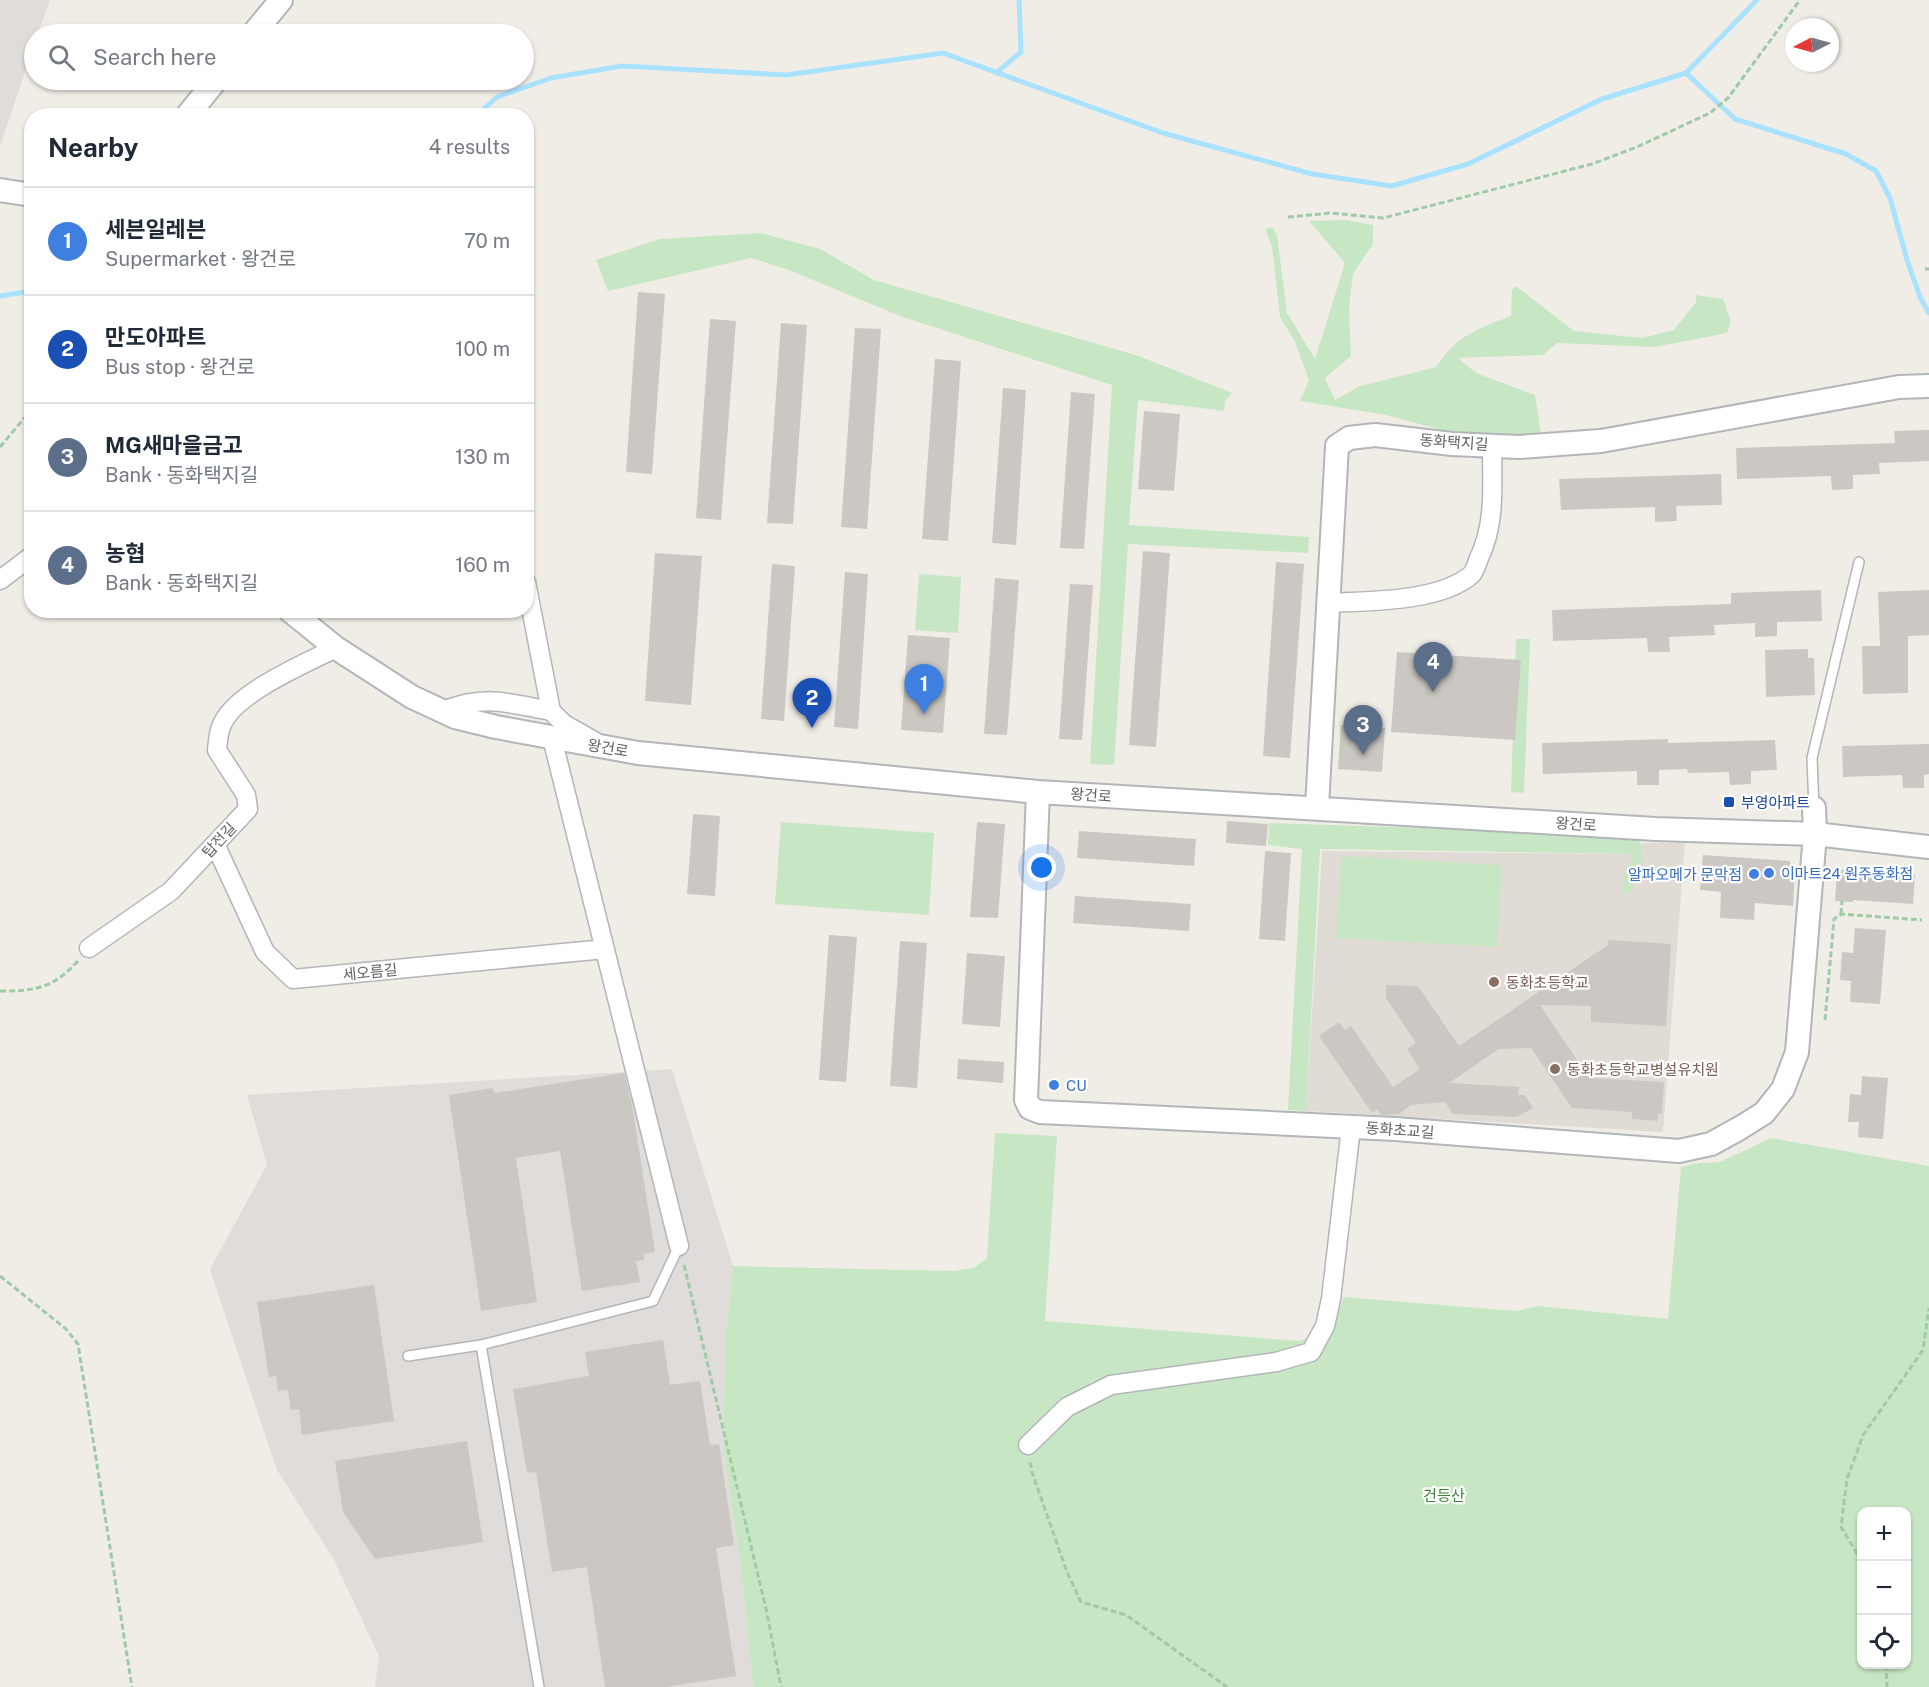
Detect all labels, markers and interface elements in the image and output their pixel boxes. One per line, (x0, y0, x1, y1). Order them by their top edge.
north arrow (1785, 18, 1839, 72)
search box (24, 24, 534, 90)
icon: search (45, 41, 78, 74)
text: Search here (93, 44, 217, 70)
text: Nearby (48, 132, 138, 163)
text: 4 results (429, 135, 510, 159)
text: 세븐일레븐 (105, 216, 206, 242)
text: 1 (63, 229, 72, 253)
text: 70 m (464, 229, 510, 253)
text: Supermarket · 왕건로 (105, 247, 296, 271)
text: 만도아파트 (105, 324, 206, 350)
text: 2 (61, 337, 74, 361)
text: 100 m (455, 337, 510, 361)
text: Bus stop · 왕건로 (105, 355, 255, 379)
street label: 동화택지길 (1419, 431, 1489, 453)
text: MG새마을금고 (105, 432, 243, 458)
text: 3 (61, 445, 74, 469)
text: 130 m (455, 445, 510, 469)
text: Bank · 동화택지길 (105, 463, 258, 487)
text: 농협 (105, 540, 145, 566)
text: 4 (61, 553, 74, 577)
text: 160 m (455, 553, 510, 577)
text: Bank · 동화택지길 (105, 571, 258, 595)
pin: 4 (1414, 642, 1452, 692)
pin: 1 (904, 664, 944, 714)
pin: 2 (792, 678, 832, 728)
pin: 3 (1344, 706, 1382, 755)
street label: 왕건로 (586, 736, 630, 760)
street label: 왕건로 (1070, 785, 1112, 805)
place label: 부영아파트 (1741, 794, 1810, 811)
marker: 부영아파트 (1722, 795, 1736, 809)
street label: 왕건로 (1555, 814, 1597, 834)
street label: 탑전길 (199, 819, 239, 861)
your location (1027, 853, 1056, 882)
place label: 이마트24 원주동화점 (1781, 865, 1913, 882)
place label: 알파오메가 문막점 (1628, 866, 1742, 883)
marker: 이마트24 원주동화점 (1762, 866, 1776, 880)
marker: 알파오메가 문막점 (1747, 867, 1761, 881)
street label: 세오름길 (342, 961, 398, 983)
place label: 동화초등학교 (1506, 974, 1589, 991)
marker: 동화초등학교 (1487, 975, 1501, 989)
place label: 동화초등학교병설유치원 (1567, 1061, 1719, 1078)
marker: 동화초등학교병설유치원 (1548, 1062, 1562, 1076)
place label: CU (1066, 1077, 1087, 1094)
marker: CU (1047, 1078, 1061, 1092)
street label: 동화초교길 (1365, 1119, 1435, 1141)
park label: 건등산 (1423, 1487, 1465, 1504)
map controls (1857, 1507, 1911, 1669)
button: + (1857, 1507, 1911, 1561)
button: − (1857, 1561, 1911, 1615)
button: locate (1857, 1615, 1911, 1669)

